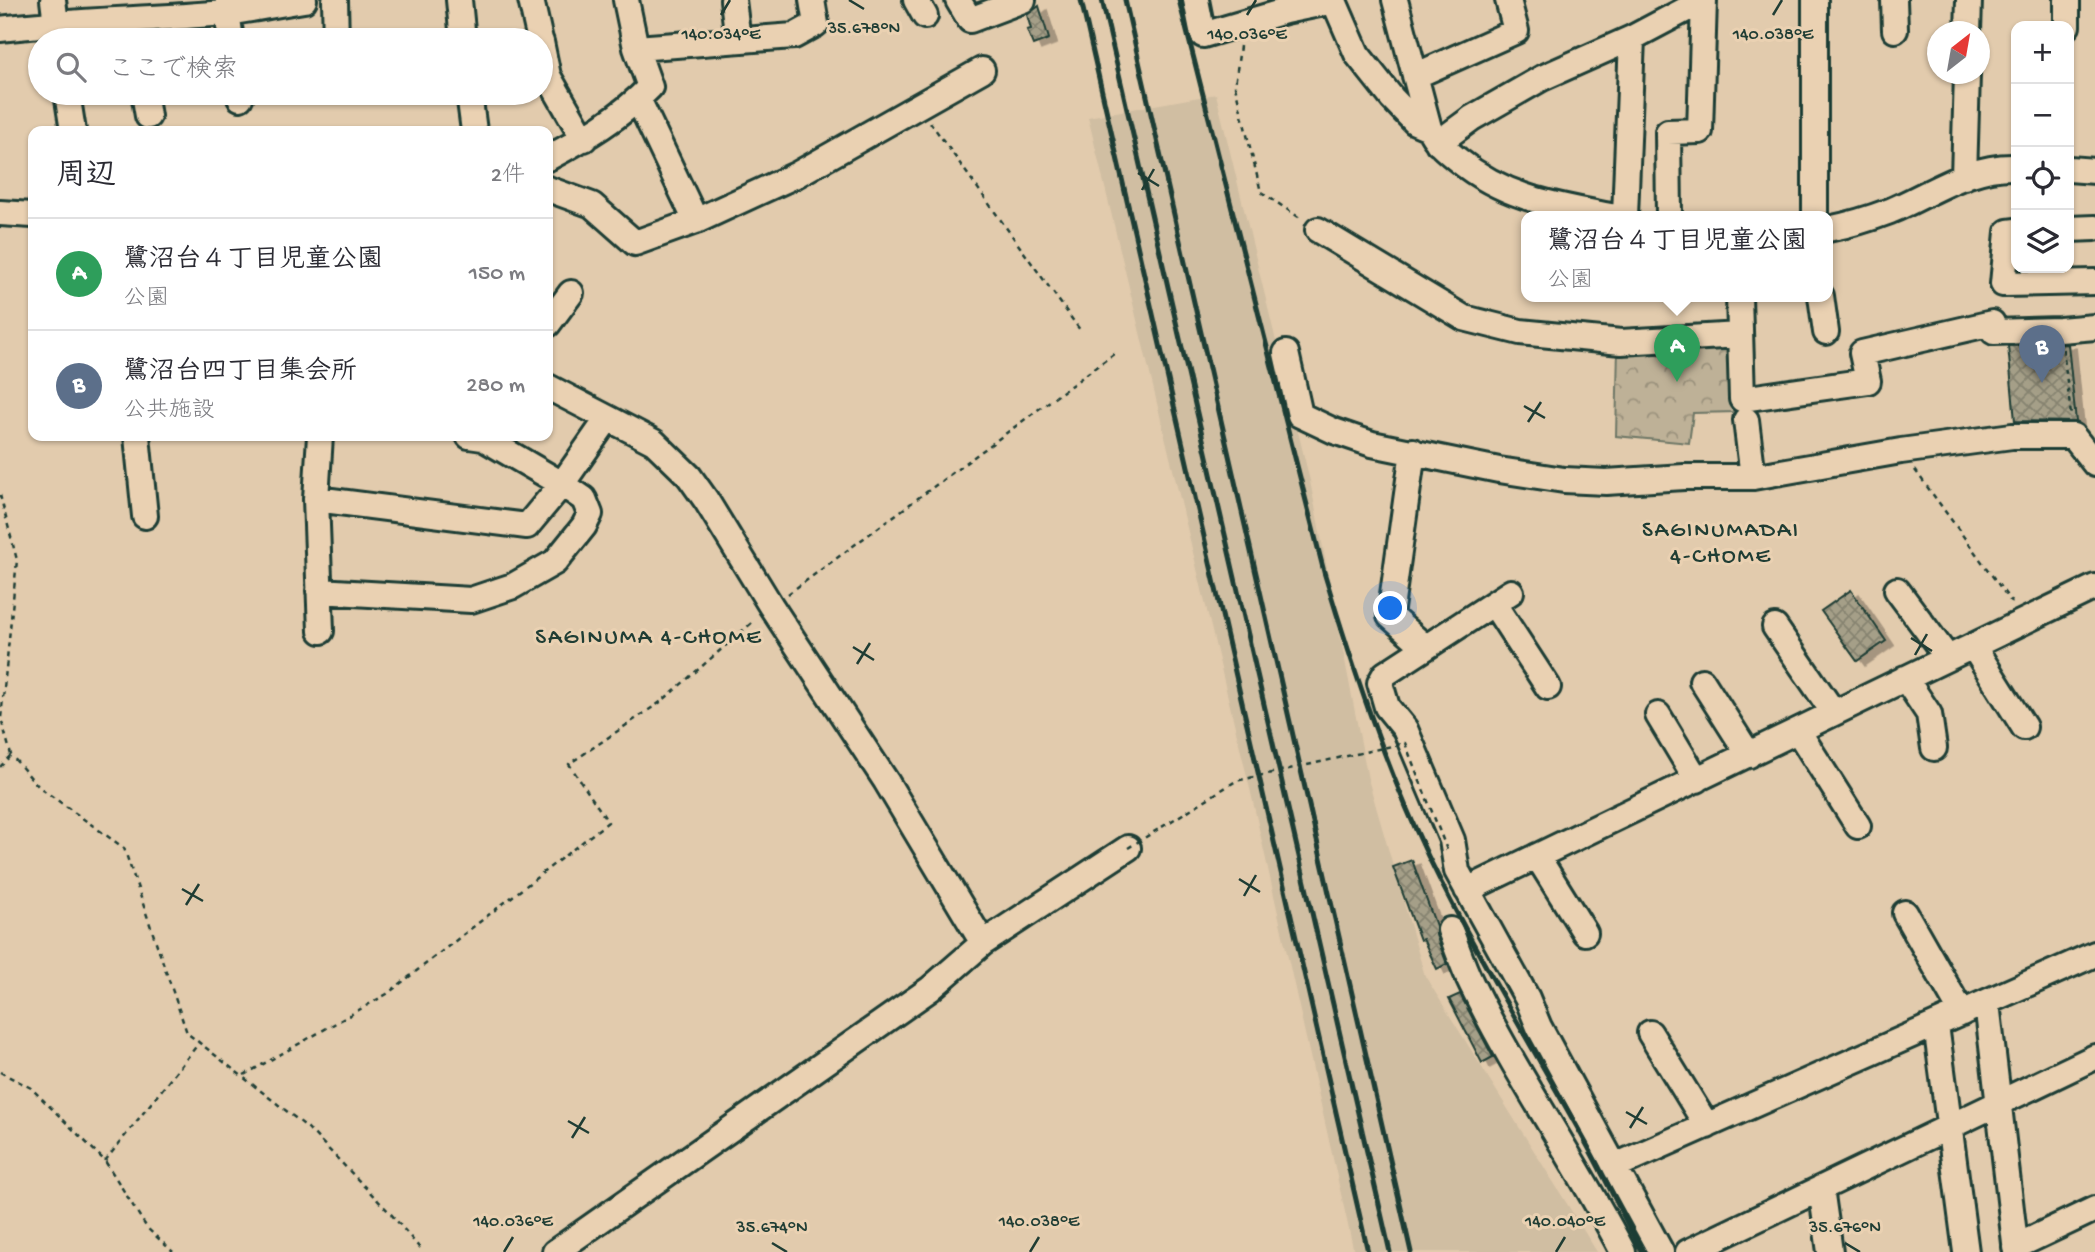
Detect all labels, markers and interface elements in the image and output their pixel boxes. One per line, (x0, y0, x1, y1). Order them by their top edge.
text: 35.678°N (827, 19, 900, 40)
north arrow (1927, 21, 1990, 84)
map controls (2011, 21, 2074, 273)
button: + (2011, 21, 2074, 84)
text: 140.034°E (680, 25, 761, 46)
text: 140.036°E (1206, 25, 1288, 46)
text: 140.038°E (1732, 25, 1814, 46)
search box (28, 28, 553, 105)
icon: search (52, 48, 90, 86)
text: ここで検索 (108, 56, 238, 87)
button: − (2011, 84, 2074, 147)
button: locate (2011, 147, 2074, 210)
text: 周辺 (56, 160, 116, 195)
text: 2件 (491, 163, 525, 190)
button: layers (2011, 210, 2074, 273)
popup (1521, 211, 1833, 302)
text: 鷺沼台４丁目児童公園 (1547, 228, 1807, 259)
text: 鷺沼台４丁目児童公園 (123, 246, 383, 277)
text: A (72, 261, 86, 288)
text: 150 m (469, 261, 525, 288)
text: 公園 (1547, 268, 1593, 295)
text: 公園 (123, 286, 169, 313)
pin: A (1654, 324, 1700, 382)
pin: B (2019, 325, 2065, 383)
text: 鷺沼台四丁目集会所 (123, 358, 357, 389)
text: B (73, 373, 85, 400)
text: 280 m (466, 373, 525, 400)
text: 公共施設 (123, 398, 215, 425)
district label: SAGINUMADAI 4-CHOME (1642, 518, 1800, 571)
your location (1373, 591, 1407, 625)
district label: SAGINUMA 4-CHOME (535, 625, 763, 652)
text: 140.036°E (472, 1212, 554, 1233)
text: 140.038°E (998, 1212, 1080, 1233)
text: 140.040°E (1524, 1212, 1606, 1233)
text: 35.674°N (735, 1218, 808, 1239)
text: 35.676°N (1808, 1218, 1881, 1239)

